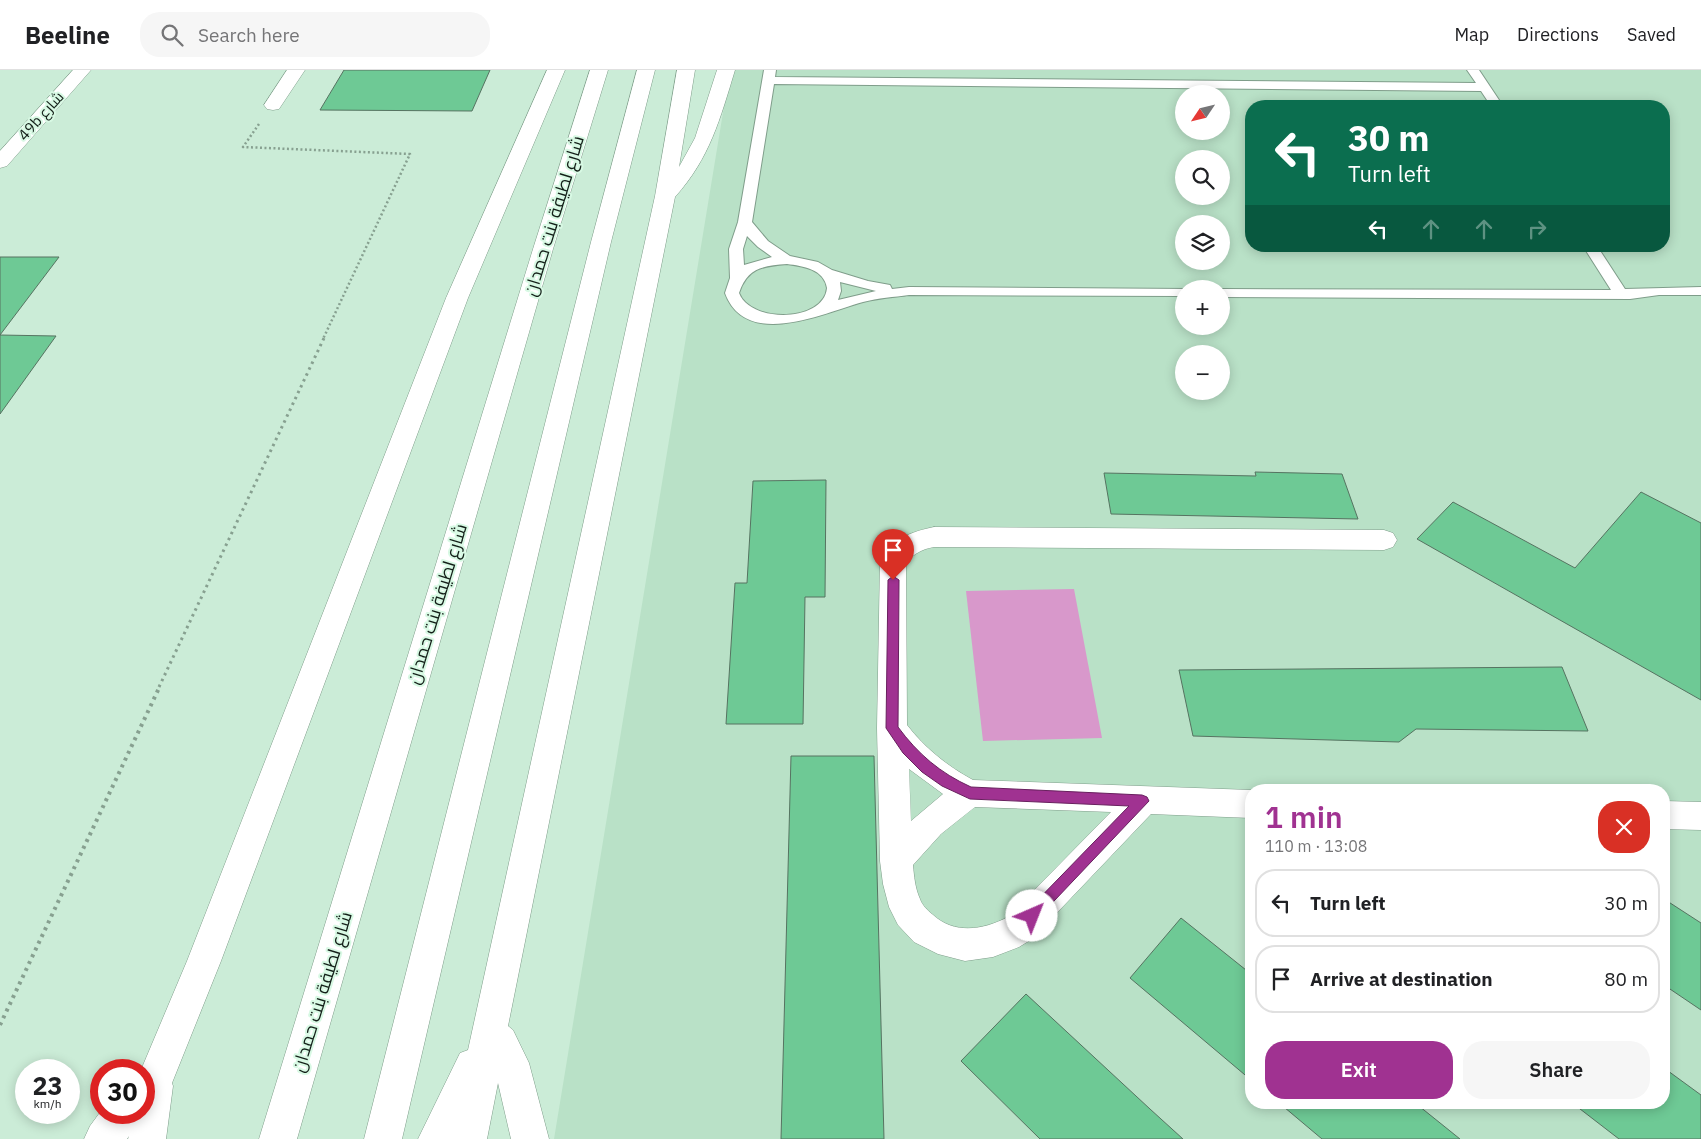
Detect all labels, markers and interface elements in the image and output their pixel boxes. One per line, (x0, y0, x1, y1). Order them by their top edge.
search box (140, 12, 490, 57)
text: Beeline (25, 19, 110, 51)
icon: search (158, 21, 186, 49)
text: Search here (198, 23, 300, 47)
text: Map (1454, 23, 1489, 46)
text: Directions (1517, 23, 1599, 46)
text: Saved (1627, 23, 1676, 46)
north arrow (1175, 85, 1230, 140)
map controls (1175, 85, 1230, 400)
street label: 49b شارع (14, 87, 69, 145)
text: 30 m (1348, 115, 1430, 161)
icon: left (1265, 120, 1330, 185)
street label: شارع لطيفة بنت حمدان (518, 133, 590, 299)
button: search (1175, 150, 1230, 205)
text: Turn left (1348, 159, 1431, 188)
button: layers (1175, 215, 1230, 270)
icon: left (1364, 215, 1392, 243)
icon: ahead (1417, 215, 1445, 243)
icon: ahead (1470, 215, 1498, 243)
icon: right (1523, 215, 1551, 243)
button: + (1175, 280, 1230, 335)
button: − (1175, 345, 1230, 400)
street label: شارع لطيفة بنت حمدان (401, 521, 473, 687)
pin (872, 529, 914, 580)
icon: arrive (879, 536, 907, 564)
text: 1 min (1265, 797, 1343, 836)
button: close (1598, 801, 1650, 853)
text: 110 m · 13:08 (1265, 836, 1367, 856)
position arrow (1005, 889, 1057, 941)
icon: left (1267, 889, 1295, 917)
text: Turn left (1310, 891, 1386, 915)
text: 30 m (1604, 891, 1648, 915)
street label: شارع لطيفة بنت حمدان (286, 909, 358, 1075)
icon: arrive (1267, 965, 1295, 993)
text: Arrive at destination (1310, 967, 1493, 991)
text: 80 m (1604, 967, 1648, 991)
button: Exit (1265, 1041, 1453, 1099)
button: Share (1463, 1041, 1650, 1099)
speed limit sign: 30 (90, 1059, 155, 1124)
text: 23 (32, 1069, 63, 1102)
text: km/h (33, 1096, 62, 1111)

